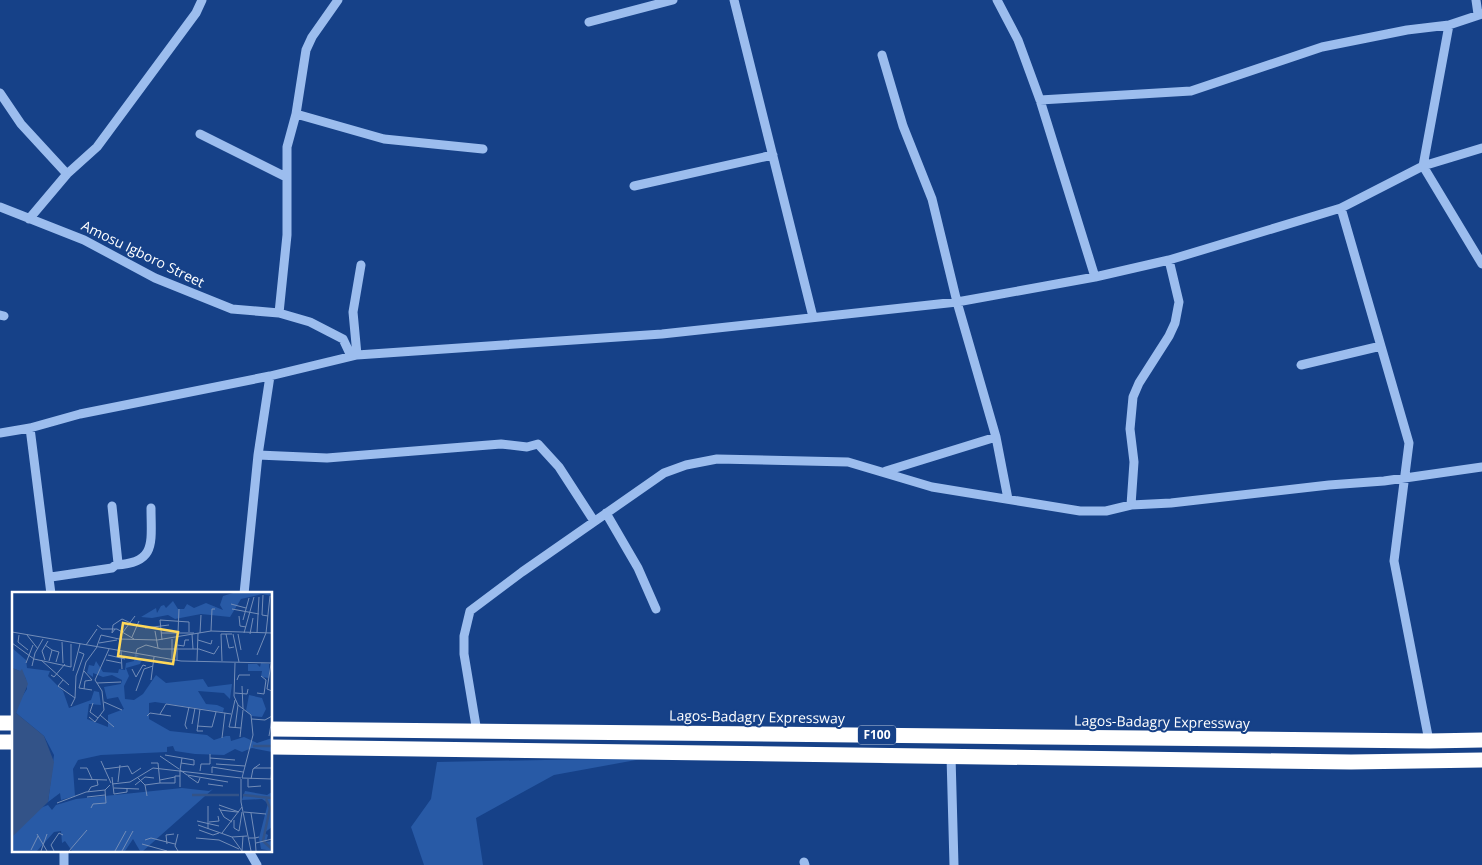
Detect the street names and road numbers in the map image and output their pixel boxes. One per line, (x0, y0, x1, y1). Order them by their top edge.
street label: Amosu Igboro Street (79, 216, 208, 292)
street label: Lagos-Badagry Expressway (669, 705, 846, 728)
street label: Lagos-Badagry Expressway (1074, 710, 1251, 733)
road number: F100 (858, 726, 896, 744)

